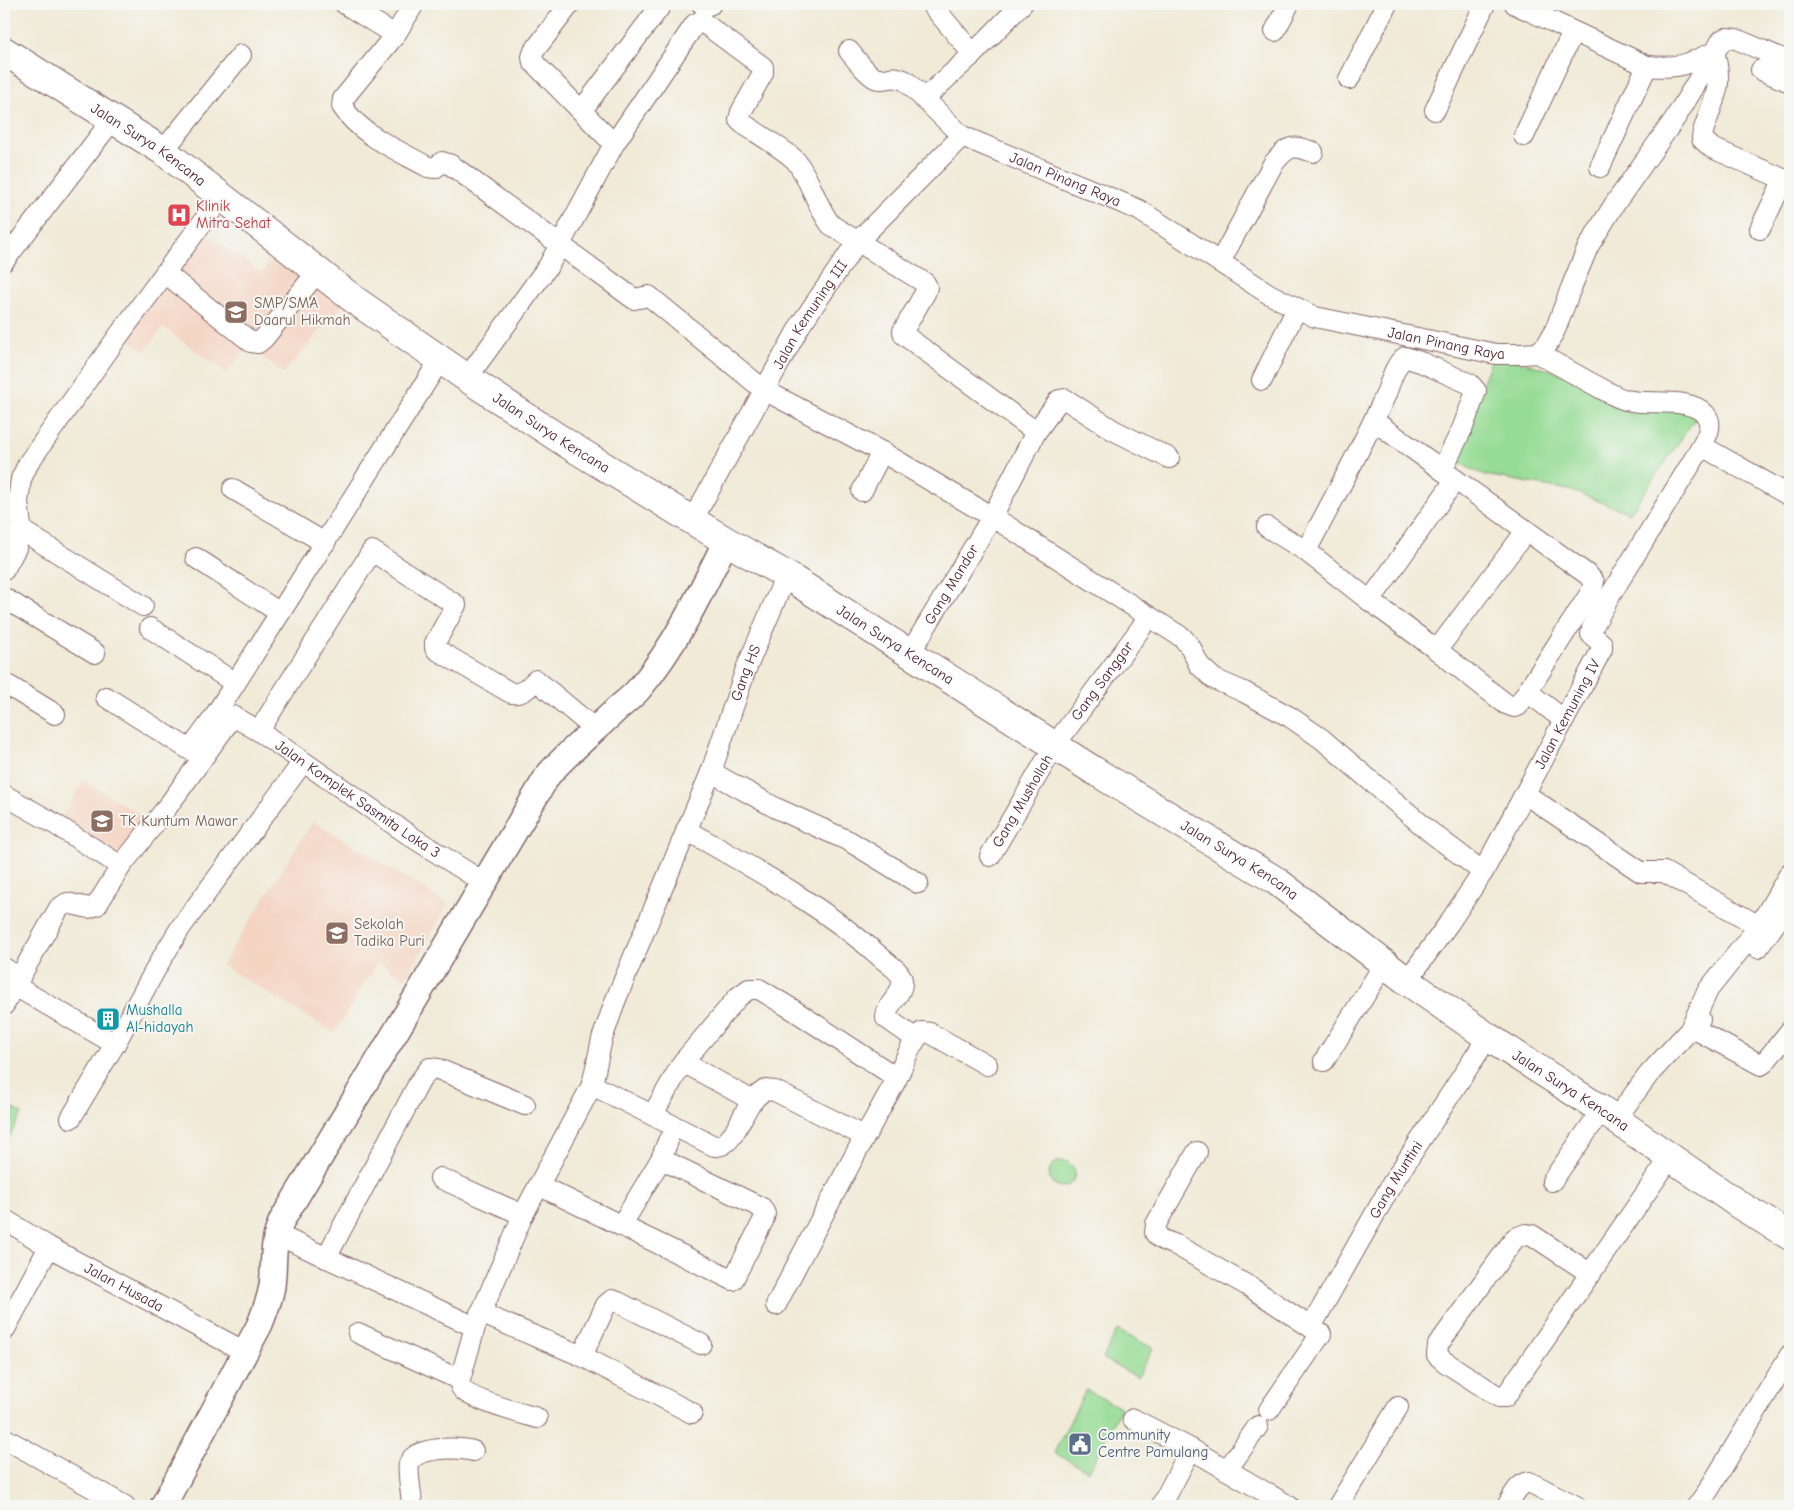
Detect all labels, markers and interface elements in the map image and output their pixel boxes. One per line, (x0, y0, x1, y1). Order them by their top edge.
street label: Jalan Surya Kencana (88, 99, 209, 190)
street label: Jalan Pinang Raya (1007, 148, 1124, 210)
place label: Klinik Mitra Sehat (196, 197, 271, 232)
hospital icon: Klinik Mitra Sehat (166, 202, 192, 228)
street label: Jalan Kemuning III (769, 256, 851, 372)
place label: SMP/SMA Daarul Hikmah (254, 294, 351, 329)
school or university icon: SMP/SMA Daarul Hikmah (223, 299, 249, 325)
street label: Jalan Pinang Raya (1386, 323, 1505, 363)
street label: Jalan Surya Kencana (490, 389, 613, 477)
street label: Gang Mandor (920, 541, 982, 628)
street label: Jalan Surya Kencana (833, 601, 957, 688)
street label: Gang Sanggar (1067, 638, 1137, 724)
street label: Gang HS (727, 642, 764, 703)
street label: Jalan Kemuning IV (1531, 656, 1604, 772)
street label: Jalan Komplek Sasmita Loka 3 (272, 736, 444, 862)
street label: Gang Mushollah (988, 751, 1057, 850)
school or university icon: TK Kuntum Mawar (89, 808, 115, 834)
place label: TK Kuntum Mawar (120, 812, 238, 830)
street label: Jalan Surya Kencana (1178, 816, 1302, 904)
place label: Sekolah Tadika Puri (354, 915, 425, 950)
school or university icon: Sekolah Tadika Puri (324, 920, 350, 946)
place label: Mushalla Al-hidayah (126, 1001, 193, 1036)
building icon: Mushalla Al-hidayah (95, 1006, 121, 1032)
street label: Jalan Surya Kencana (1509, 1046, 1633, 1135)
street label: Gang Muntini (1365, 1138, 1426, 1222)
street label: Jalan Husada (81, 1259, 167, 1316)
place label: Community Centre Pamulang (1098, 1426, 1208, 1461)
public building icon: Community Centre Pamulang (1067, 1431, 1093, 1457)

